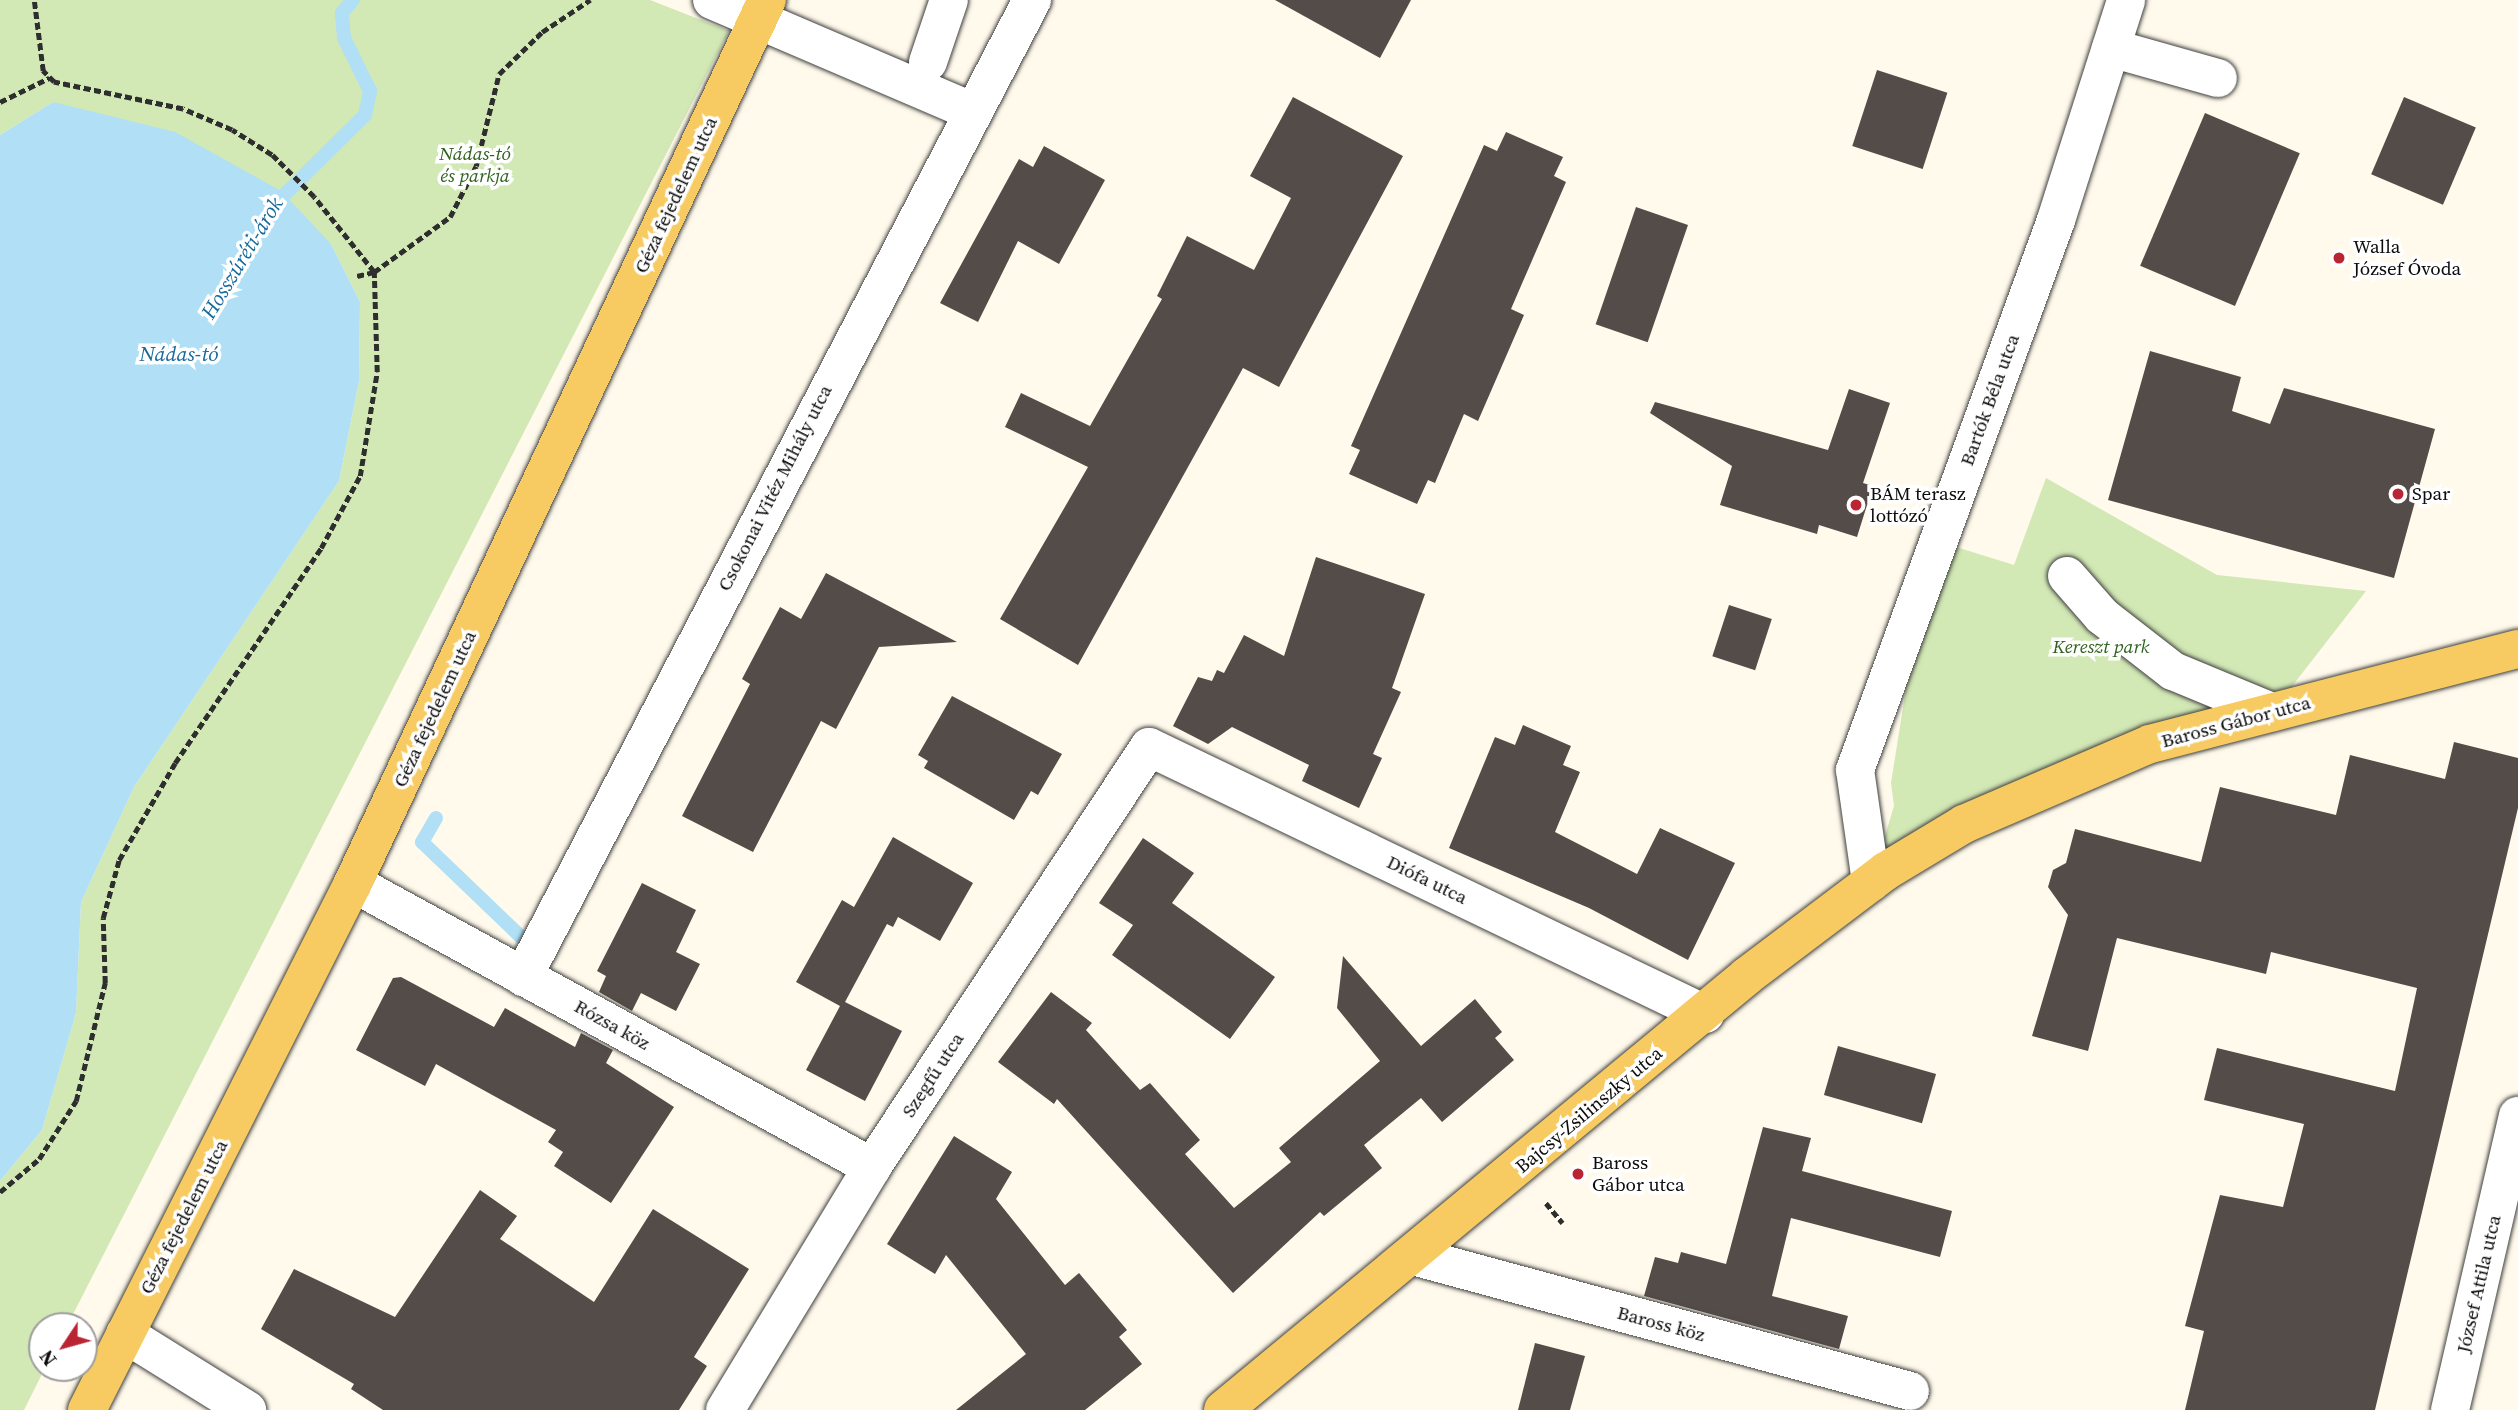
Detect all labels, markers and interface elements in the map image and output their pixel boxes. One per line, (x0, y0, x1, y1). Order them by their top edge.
street label: Géza fejedelem utca (630, 113, 722, 277)
park label: Nádas-tó és parkja (439, 143, 511, 187)
water label: Hosszúréti-árok (196, 193, 288, 323)
place label: Walla József Óvoda (2353, 236, 2461, 280)
marker: Walla József Óvoda (2331, 250, 2347, 266)
street label: Bartók Béla utca (1956, 331, 2024, 469)
water label: Nádas-tó (139, 341, 219, 367)
street label: Csokonai Vitéz Mihály utca (713, 381, 837, 595)
place label: BÁM terasz lottózó (1870, 483, 1966, 527)
place label: Spar (2412, 483, 2450, 505)
marker: Spar (2390, 486, 2406, 502)
marker: BÁM terasz lottózó (1848, 497, 1864, 513)
street label: Géza fejedelem utca (389, 627, 481, 791)
park label: Kereszt park (2052, 636, 2150, 658)
street label: Baross Gábor utca (2159, 691, 2313, 753)
street label: Diófa utca (1383, 851, 1471, 909)
street label: Rózsa köz (570, 995, 654, 1055)
street label: Szegfű utca (897, 1028, 969, 1122)
street label: Bajcsy-Zsilinszky utca (1511, 1042, 1667, 1178)
street label: Géza fejedelem utca (135, 1136, 233, 1298)
place label: Baross Gábor utca (1592, 1152, 1685, 1196)
marker: Baross Gábor utca (1570, 1166, 1586, 1182)
street label: József Attila utca (2452, 1213, 2506, 1355)
street label: Baross köz (1615, 1301, 1707, 1347)
north arrow (28, 1312, 98, 1382)
text: N (33, 1345, 62, 1371)

